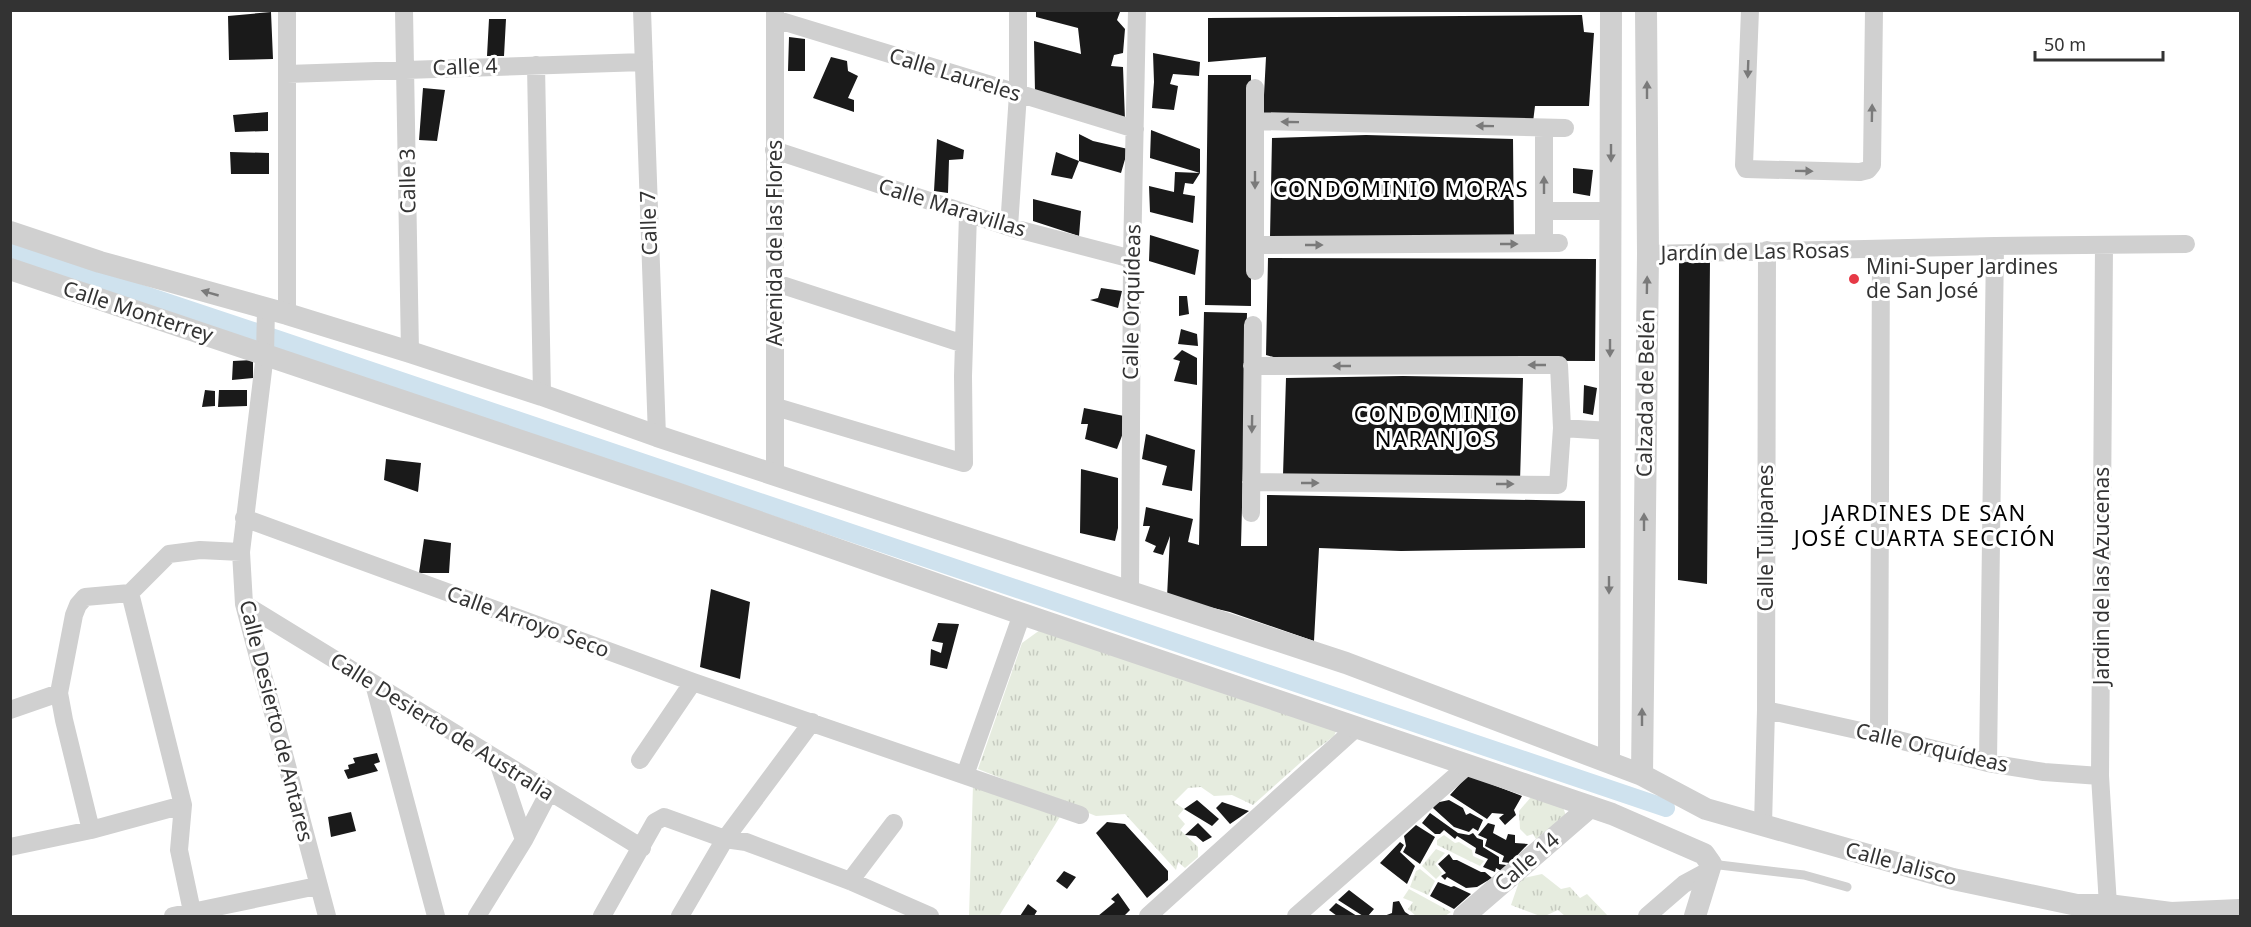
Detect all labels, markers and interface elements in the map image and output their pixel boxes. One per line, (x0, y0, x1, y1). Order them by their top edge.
scale bar (2035, 24, 2162, 62)
text: 50 m (2044, 32, 2086, 56)
street label: Calle Laureles (886, 41, 1025, 107)
street label: Calle 4 (432, 51, 498, 81)
one-way arrow (1743, 59, 1752, 78)
one-way arrow (1642, 80, 1652, 99)
one-way arrow (1867, 103, 1877, 122)
one-way arrow (1281, 117, 1300, 127)
one-way arrow (1476, 122, 1495, 131)
street label: Avenida de las Flores (760, 140, 788, 346)
one-way arrow (1606, 143, 1616, 162)
street label: Calle 3 (392, 148, 422, 214)
one-way arrow (1794, 166, 1813, 176)
one-way arrow (1250, 170, 1260, 189)
street label: Calle Maravillas (875, 171, 1029, 243)
district label: CONDOMINIO MORAS (1273, 173, 1529, 203)
one-way arrow (1539, 176, 1549, 195)
street label: Calle 7 (633, 190, 663, 256)
street label: Calle Orquídeas (1116, 224, 1146, 380)
street label: Jardín de Las Rosas (1658, 235, 1850, 267)
one-way arrow (1499, 239, 1518, 248)
one-way arrow (1304, 240, 1323, 250)
place label: Mini-Super Jardines de San José (1866, 252, 2058, 304)
marker: Mini-Super Jardines de San José (1847, 272, 1861, 286)
street label: Calle Monterrey (60, 274, 217, 349)
one-way arrow (1642, 275, 1652, 294)
one-way arrow (201, 288, 219, 297)
street label: Calzada de Belén (1630, 309, 1660, 477)
one-way arrow (1605, 338, 1615, 357)
one-way arrow (1527, 360, 1546, 370)
one-way arrow (1332, 361, 1351, 371)
district label: CONDOMINIO NARANJOS (1354, 398, 1518, 453)
one-way arrow (1247, 415, 1257, 434)
street label: Calle Tulipanes (1751, 464, 1779, 612)
street label: Jardin de las Azucenas (2087, 467, 2115, 687)
one-way arrow (1300, 478, 1319, 488)
one-way arrow (1495, 479, 1514, 489)
district label: JARDINES DE SAN JOSÉ CUARTA SECCIÓN (1792, 497, 2056, 552)
one-way arrow (1639, 512, 1649, 531)
one-way arrow (1604, 575, 1614, 594)
street label: Calle Arroyo Seco (443, 579, 613, 663)
street label: Calle Desierto de Antares (233, 597, 321, 845)
street label: Calle Desierto de Australia (325, 646, 560, 807)
one-way arrow (1638, 707, 1647, 726)
street label: Calle Orquídeas (1853, 716, 2011, 778)
street label: Calle 14 (1488, 825, 1565, 897)
street label: Calle Jalisco (1842, 835, 1960, 891)

